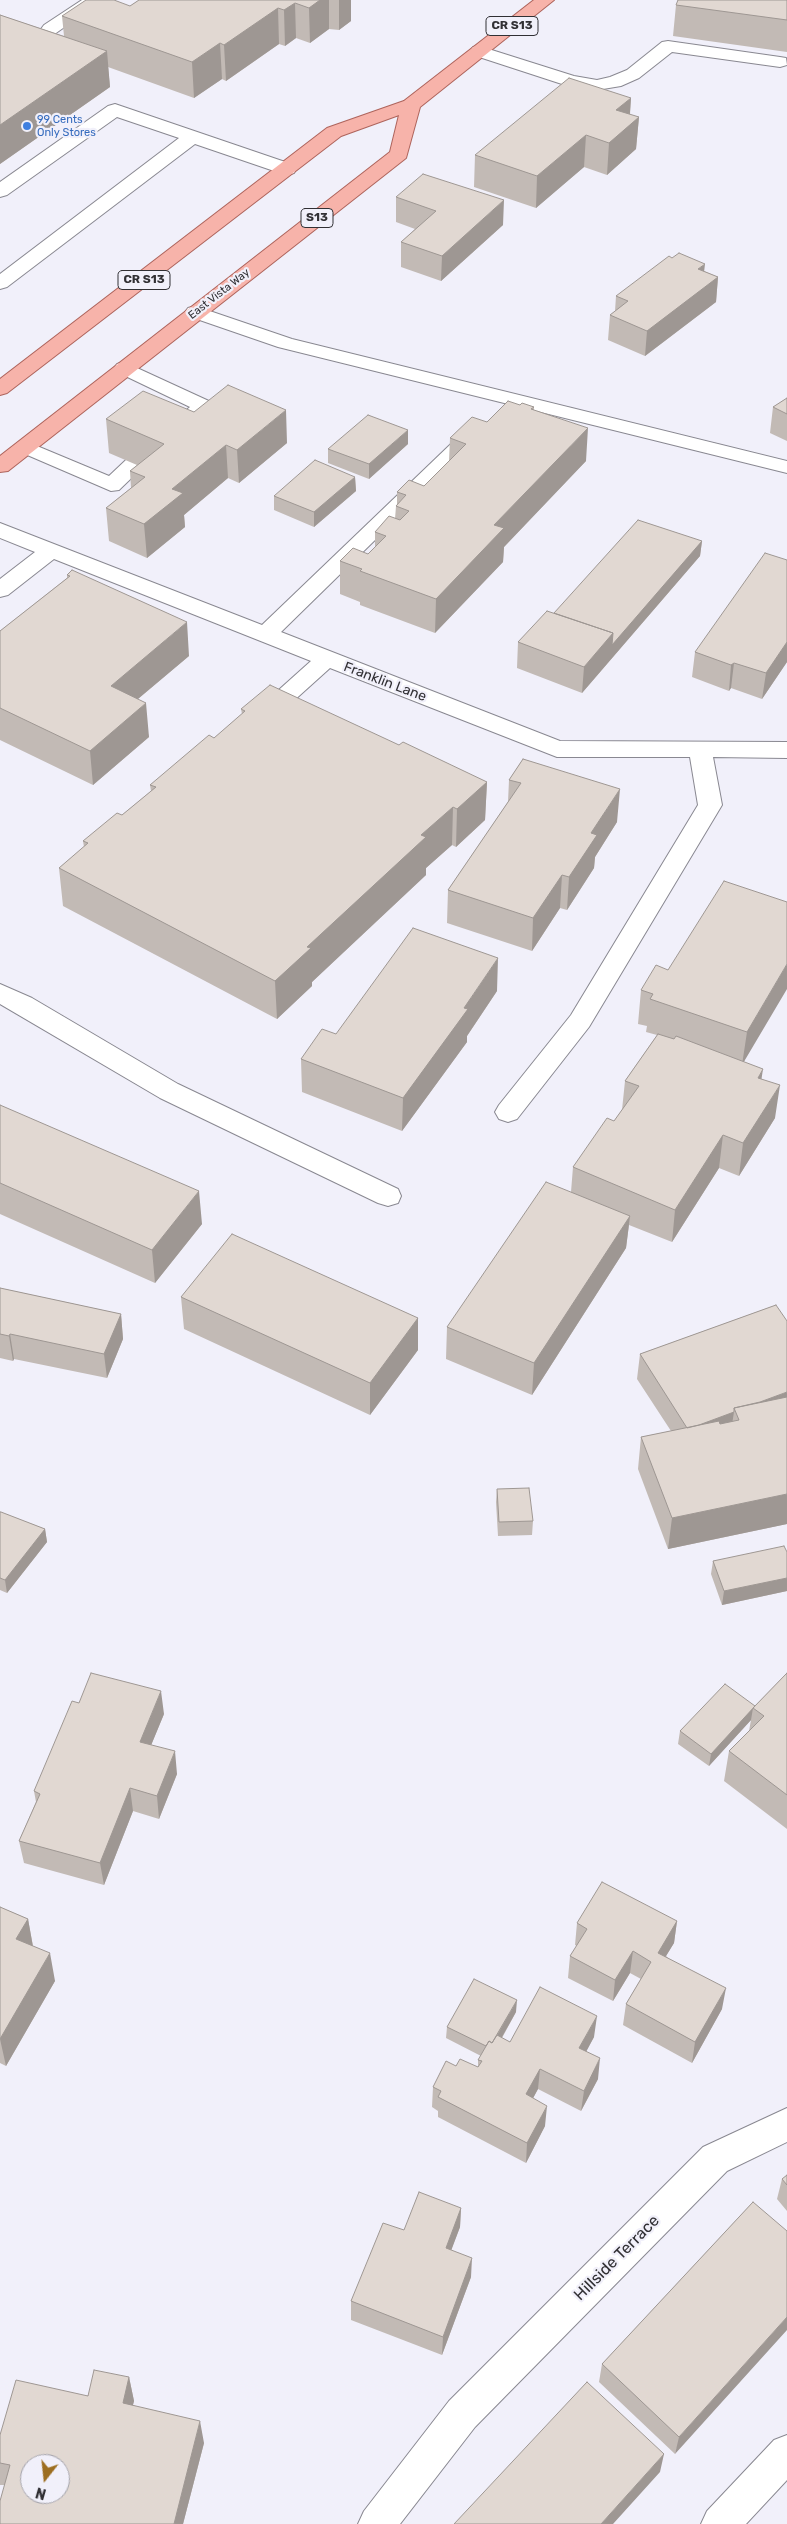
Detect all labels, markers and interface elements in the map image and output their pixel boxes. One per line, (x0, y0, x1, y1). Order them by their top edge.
road number: CR S13 (486, 16, 538, 36)
place label: 99 Cents Only Stores (37, 113, 96, 139)
marker: 99 Cents Only Stores (21, 120, 33, 132)
road number: S13 (301, 208, 333, 228)
street label: East Vista Way (186, 266, 252, 322)
road number: CR S13 (118, 270, 170, 290)
street label: Franklin Lane (341, 659, 429, 705)
street label: Hillside Terrace (570, 2211, 664, 2305)
north arrow (20, 2454, 70, 2504)
text: N (34, 2483, 48, 2503)

